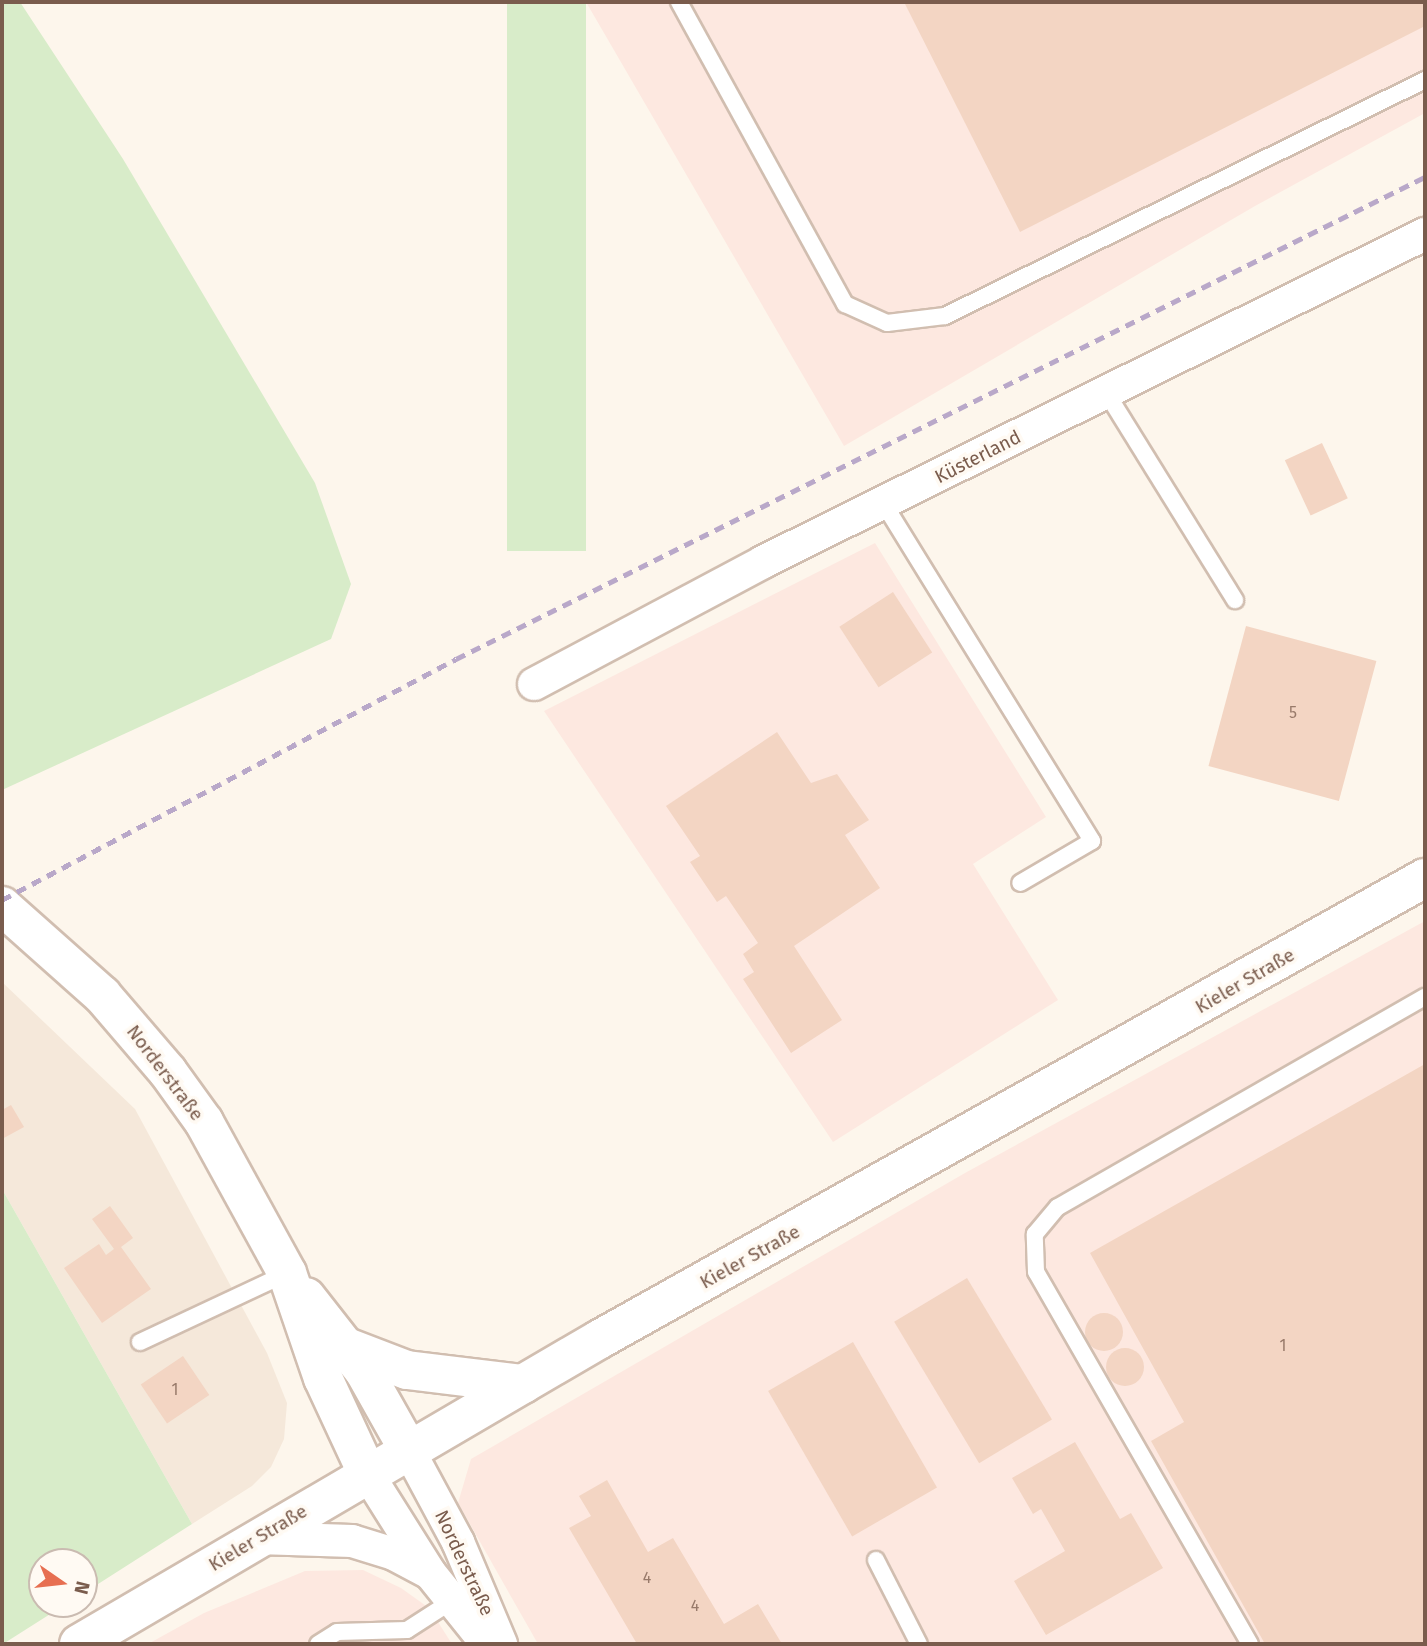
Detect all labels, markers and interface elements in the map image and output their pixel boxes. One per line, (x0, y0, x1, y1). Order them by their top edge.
street label: Küsterland (931, 426, 1025, 488)
house number: 5 (1289, 703, 1297, 723)
street label: Kieler Straße (1191, 943, 1299, 1019)
street label: Norderstraße (122, 1021, 208, 1125)
street label: Kieler Straße (696, 1220, 804, 1294)
house number: 1 (1280, 1336, 1286, 1356)
house number: 1 (172, 1380, 178, 1400)
street label: Kieler Straße (205, 1500, 311, 1576)
street label: Norderstraße (430, 1507, 498, 1619)
north arrow (28, 1548, 98, 1618)
house number: 4 (643, 1568, 651, 1588)
text: N (69, 1579, 95, 1597)
house number: 4 (691, 1596, 699, 1616)

